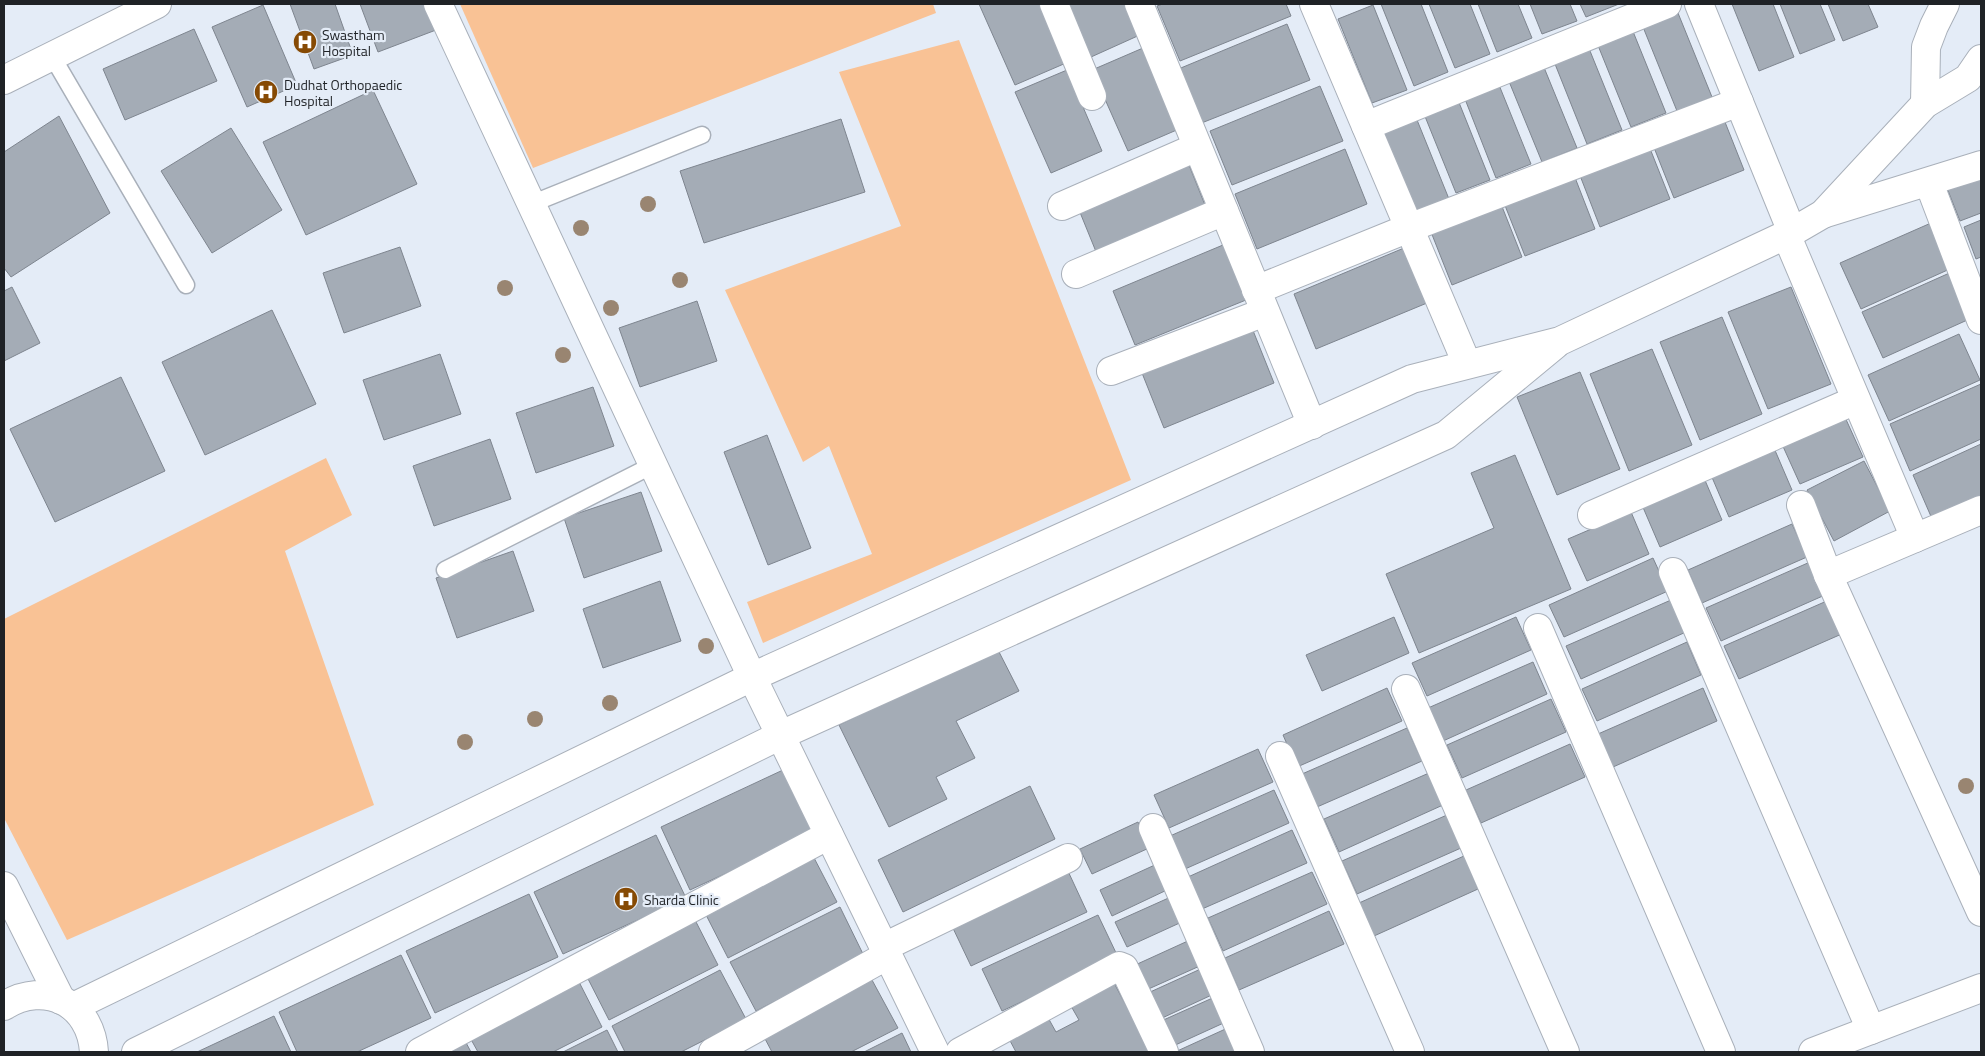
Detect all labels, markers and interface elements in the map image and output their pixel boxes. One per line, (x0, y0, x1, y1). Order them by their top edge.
place label: Swastham Hospital (322, 24, 385, 61)
hospital icon: Swastham Hospital (292, 29, 318, 55)
place label: Dudhat Orthopaedic Hospital (284, 74, 402, 111)
hospital icon: Dudhat Orthopaedic Hospital (253, 79, 279, 105)
hospital icon: Sharda Clinic (613, 886, 639, 912)
place label: Sharda Clinic (644, 889, 719, 910)

